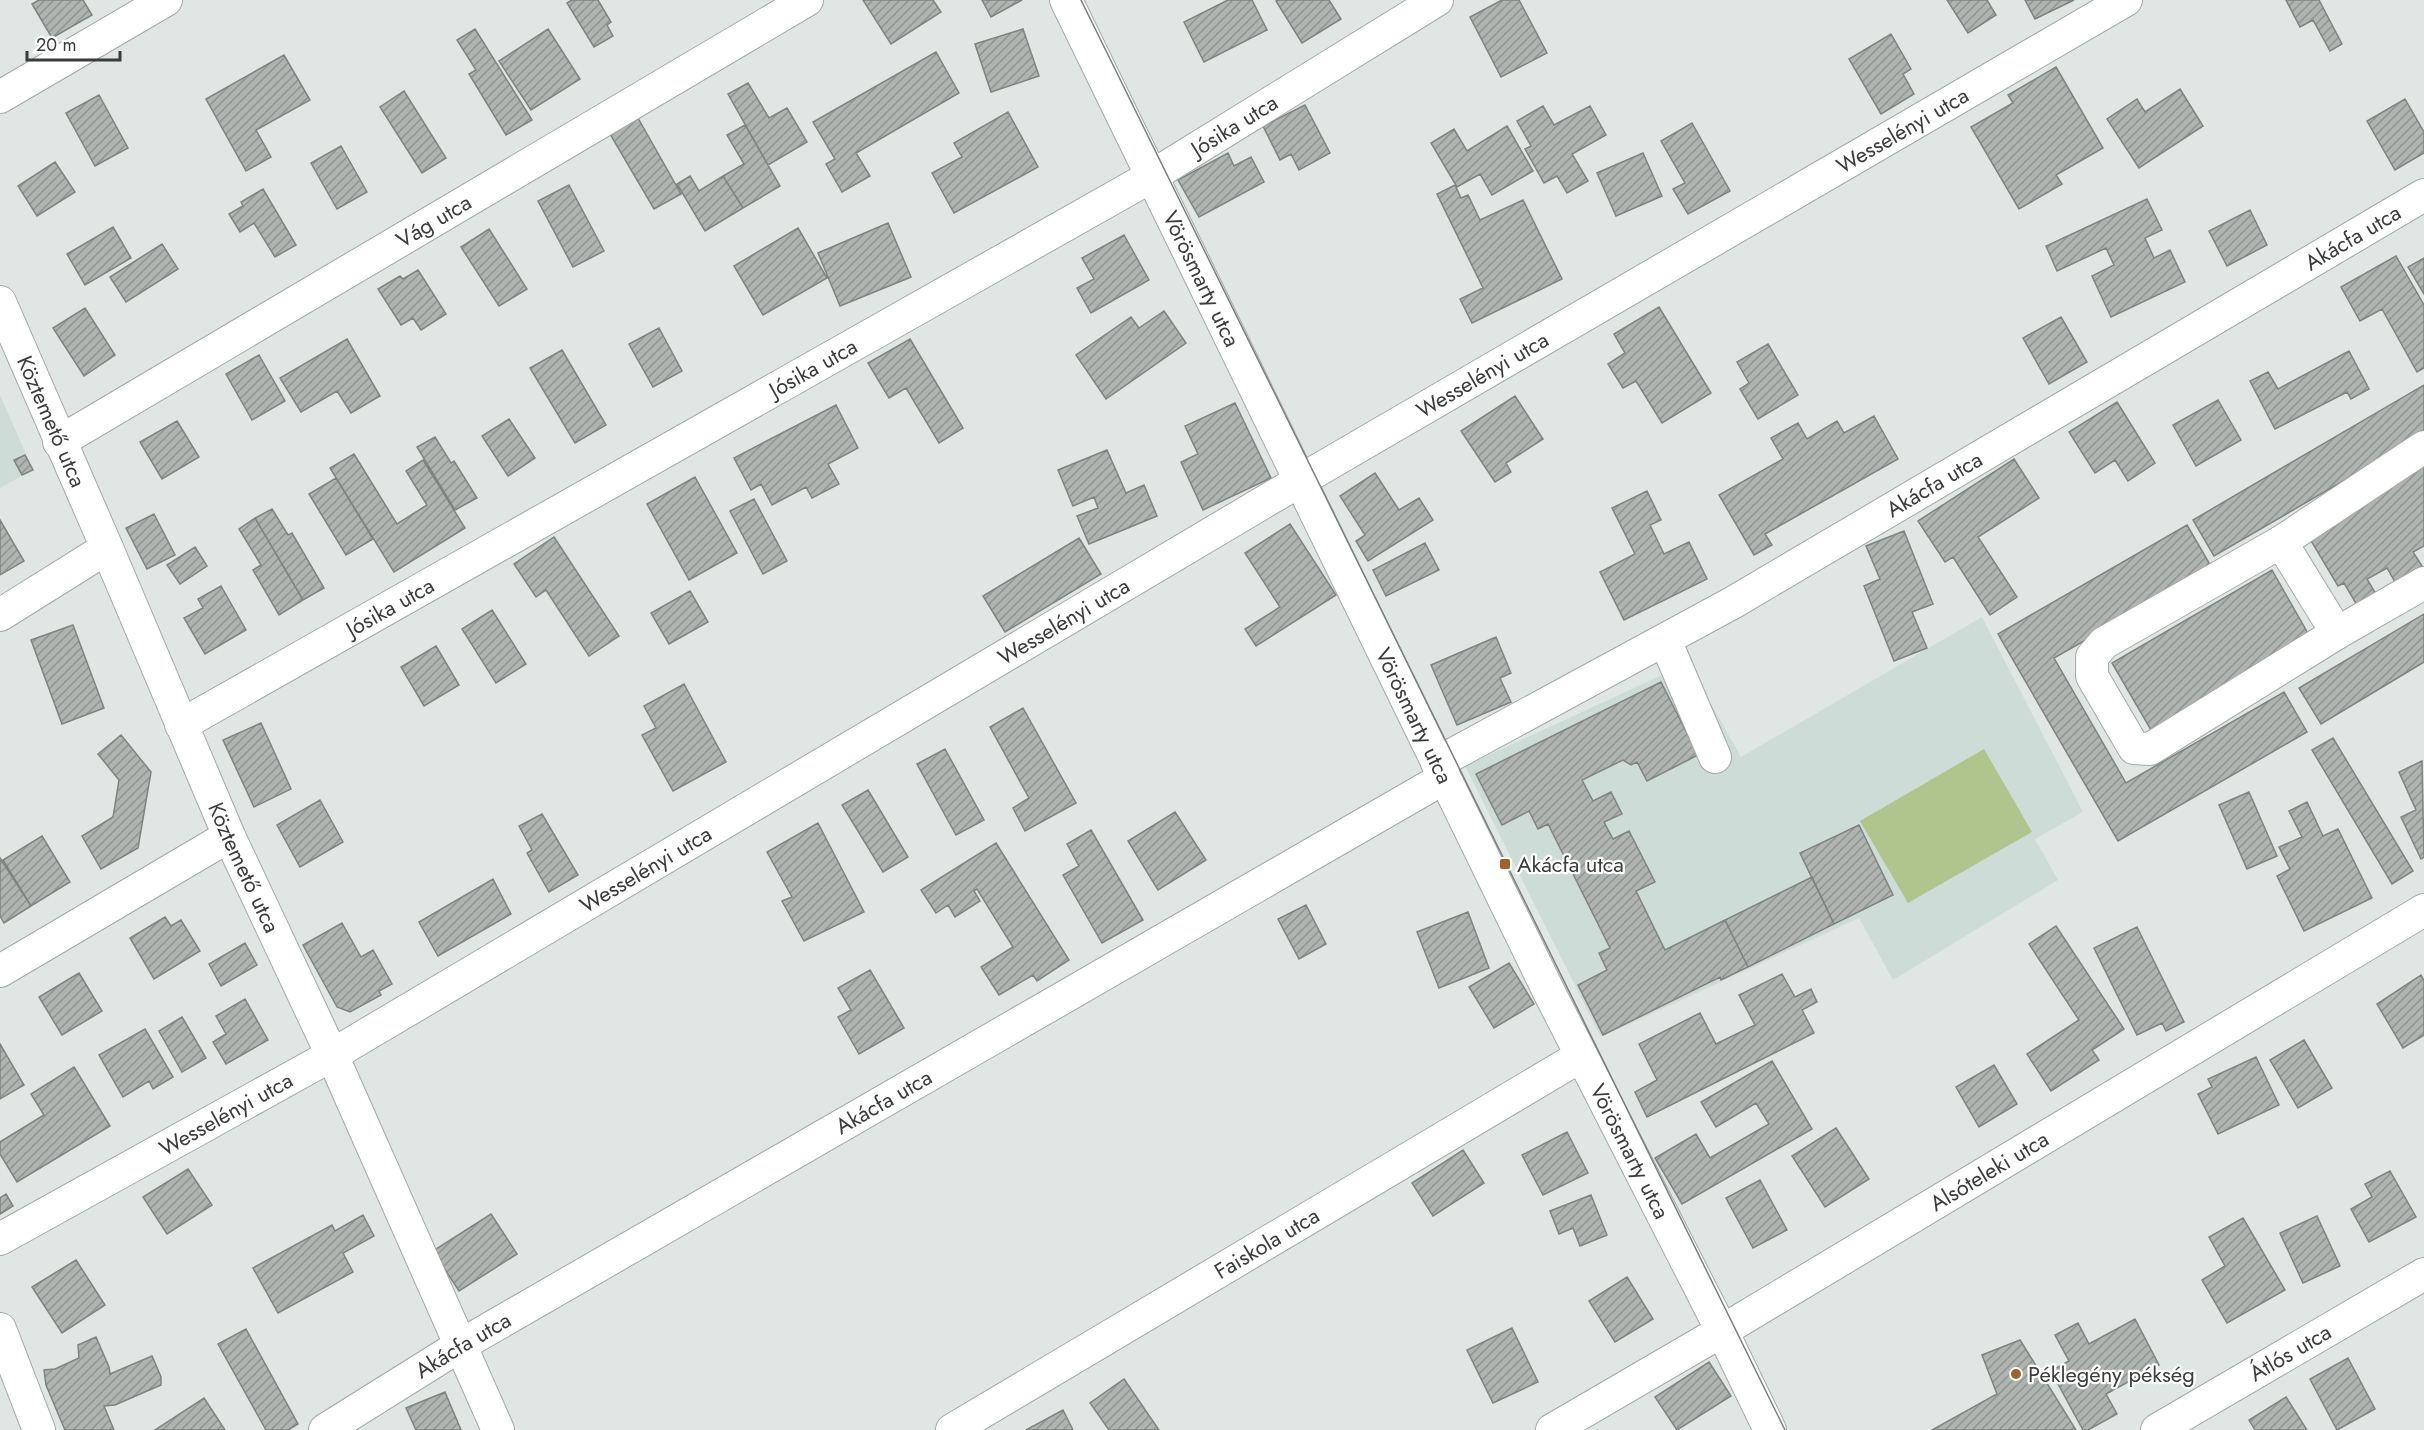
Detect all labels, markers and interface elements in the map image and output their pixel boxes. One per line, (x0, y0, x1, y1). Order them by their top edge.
scale bar (27, 24, 120, 62)
text: 20 m (36, 32, 76, 58)
street label: Wesselényi utca (1830, 79, 1974, 181)
street label: Jósika utca (1182, 86, 1284, 166)
street label: Vág utca (390, 186, 477, 255)
street label: Akácfa utca (2298, 196, 2407, 278)
street label: Vörösmarty utca (1155, 205, 1248, 352)
street label: Wesselényi utca (1410, 323, 1554, 426)
street label: Jósika utca (760, 330, 863, 407)
street label: Köztemető utca (9, 350, 95, 492)
street label: Akácfa utca (1880, 443, 1988, 525)
street label: Jósika utca (337, 569, 440, 646)
street label: Wesselényi utca (991, 569, 1135, 673)
street label: Vörösmarty utca (1368, 642, 1461, 789)
street label: Köztemető utca (200, 797, 288, 938)
street label: Wesselényi utca (573, 817, 717, 921)
place label: Akácfa utca (1517, 848, 1624, 880)
marker: Akácfa utca (1498, 857, 1512, 871)
street label: Akácfa utca (829, 1061, 938, 1142)
street label: Wesselényi utca (153, 1064, 298, 1164)
street label: Vörösmarty utca (1582, 1078, 1678, 1224)
street label: Alsóteleki utca (1923, 1123, 2054, 1219)
street label: Faiskola utca (1208, 1199, 1325, 1287)
street label: Akácfa utca (409, 1304, 517, 1386)
street label: Átlós utca (2243, 1316, 2337, 1389)
place label: Péklegény pékség (2028, 1358, 2195, 1390)
marker: Péklegény pékség (2009, 1367, 2023, 1381)

